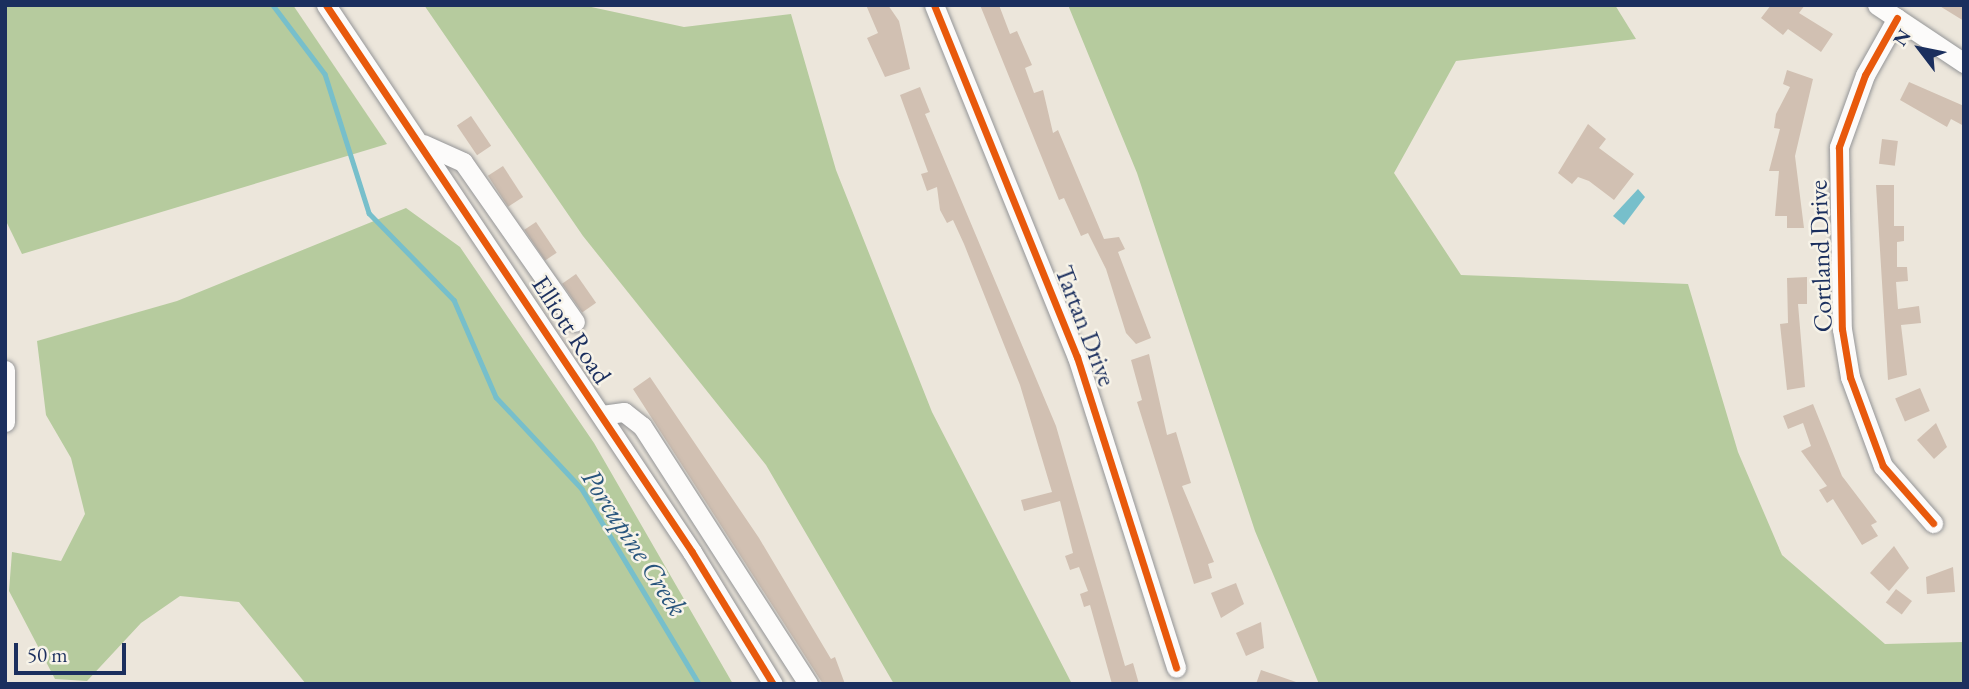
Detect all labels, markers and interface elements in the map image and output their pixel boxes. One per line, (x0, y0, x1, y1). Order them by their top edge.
north arrow (1885, 14, 1955, 84)
text: N (1887, 24, 1916, 51)
street label: Cortland Drive (1803, 179, 1839, 333)
street label: Tartan Drive (1048, 261, 1122, 391)
street label: Elliott Road (525, 270, 617, 390)
water label: Porcupine Creek (575, 462, 695, 622)
scale bar (18, 630, 130, 674)
text: 50 m (27, 641, 68, 668)

